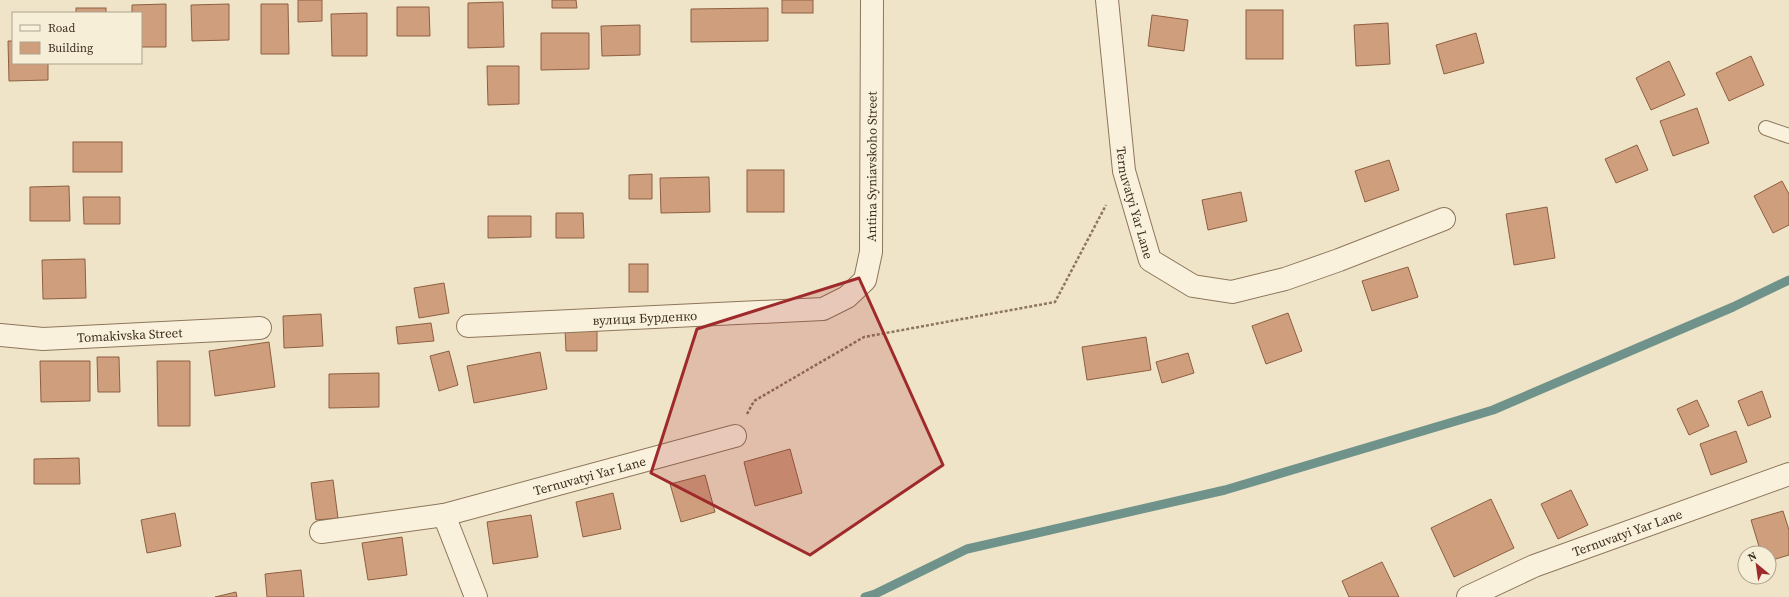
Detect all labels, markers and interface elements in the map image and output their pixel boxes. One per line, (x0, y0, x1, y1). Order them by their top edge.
legend (12, 12, 142, 64)
text: Road (48, 20, 75, 36)
text: Building (48, 40, 93, 56)
street label: Antina Syniavskoho Street (863, 90, 881, 242)
street label: Ternuvatyi Yar Lane (1113, 146, 1157, 261)
street label: вулиця Бурденко (592, 307, 698, 329)
street label: Tomakivska Street (77, 324, 184, 346)
street label: Ternuvatyi Yar Lane (532, 453, 648, 499)
street label: Ternuvatyi Yar Lane (1570, 505, 1685, 560)
north arrow (1737, 545, 1777, 585)
text: N (1745, 548, 1760, 565)

